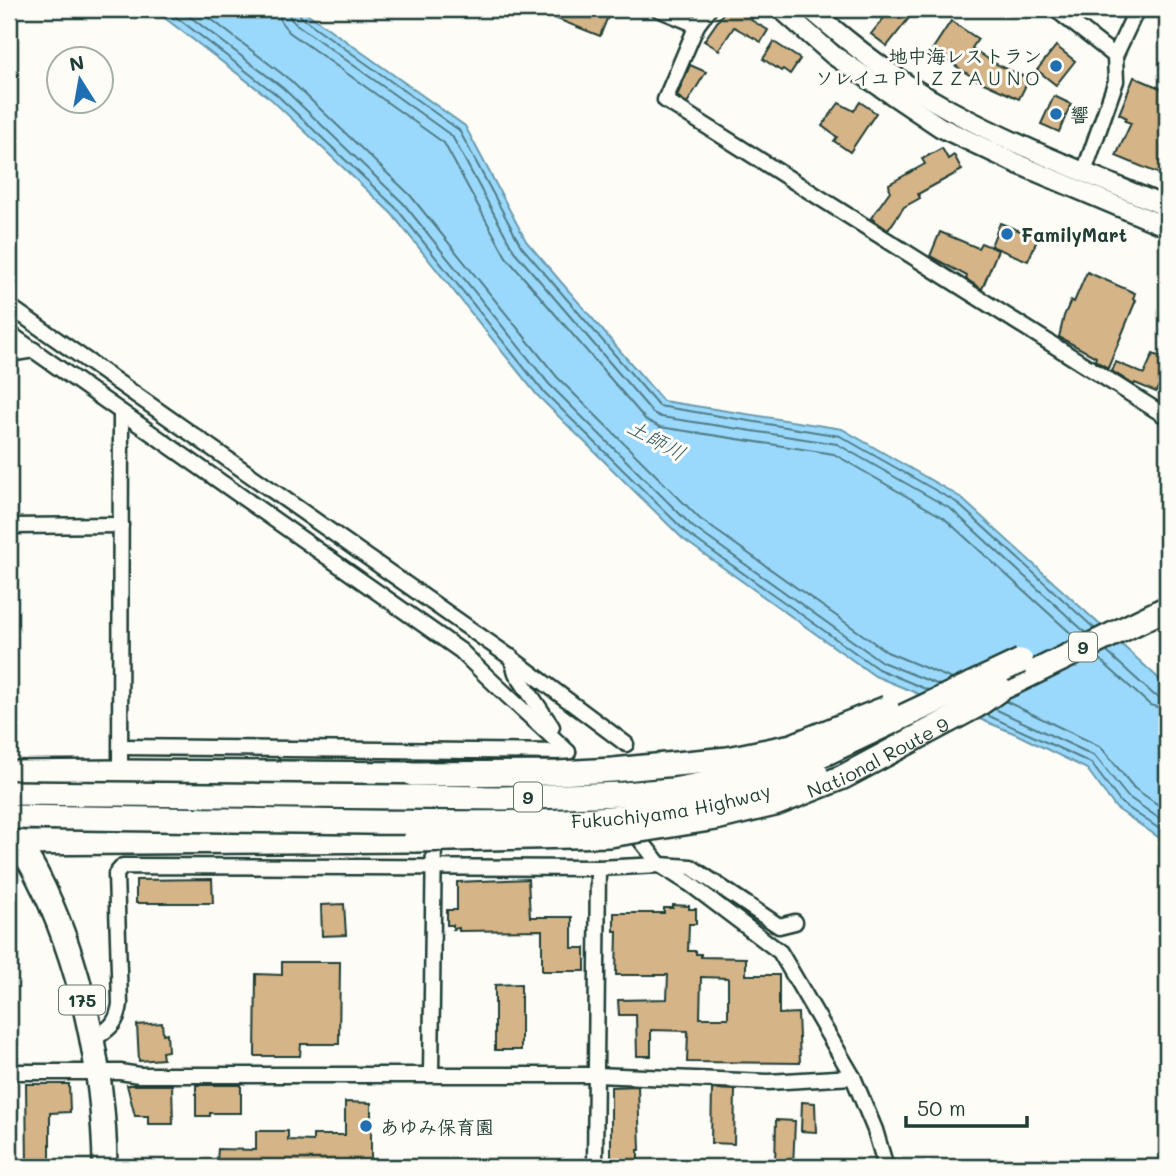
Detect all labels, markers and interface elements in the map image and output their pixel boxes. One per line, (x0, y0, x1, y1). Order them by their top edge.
place label: 地中海レストラン ソレイユＰＩＺＺＡＵＮＯ (815, 43, 1042, 90)
north arrow (46, 46, 116, 116)
text: N (67, 49, 86, 76)
marker: 地中海レストラン ソレイユＰＩＺＺＡＵＮＯ (1048, 58, 1064, 74)
place label: 響 (1070, 102, 1089, 127)
marker: 響 (1048, 106, 1064, 122)
place label: FamilyMart (1021, 222, 1127, 247)
marker: FamilyMart (999, 226, 1015, 242)
water label: 土師川 (623, 412, 691, 466)
road number: 9 (1069, 632, 1097, 662)
street label: National Route 9 (803, 711, 953, 803)
street label: Fukuchiyama Highway (570, 777, 773, 833)
road number: 9 (514, 782, 542, 812)
road number: 175 (59, 986, 105, 1015)
scale bar (906, 1085, 1027, 1129)
text: 50 m (917, 1094, 966, 1121)
place label: あゆみ保育園 (380, 1114, 494, 1139)
marker: あゆみ保育園 (358, 1118, 374, 1134)

